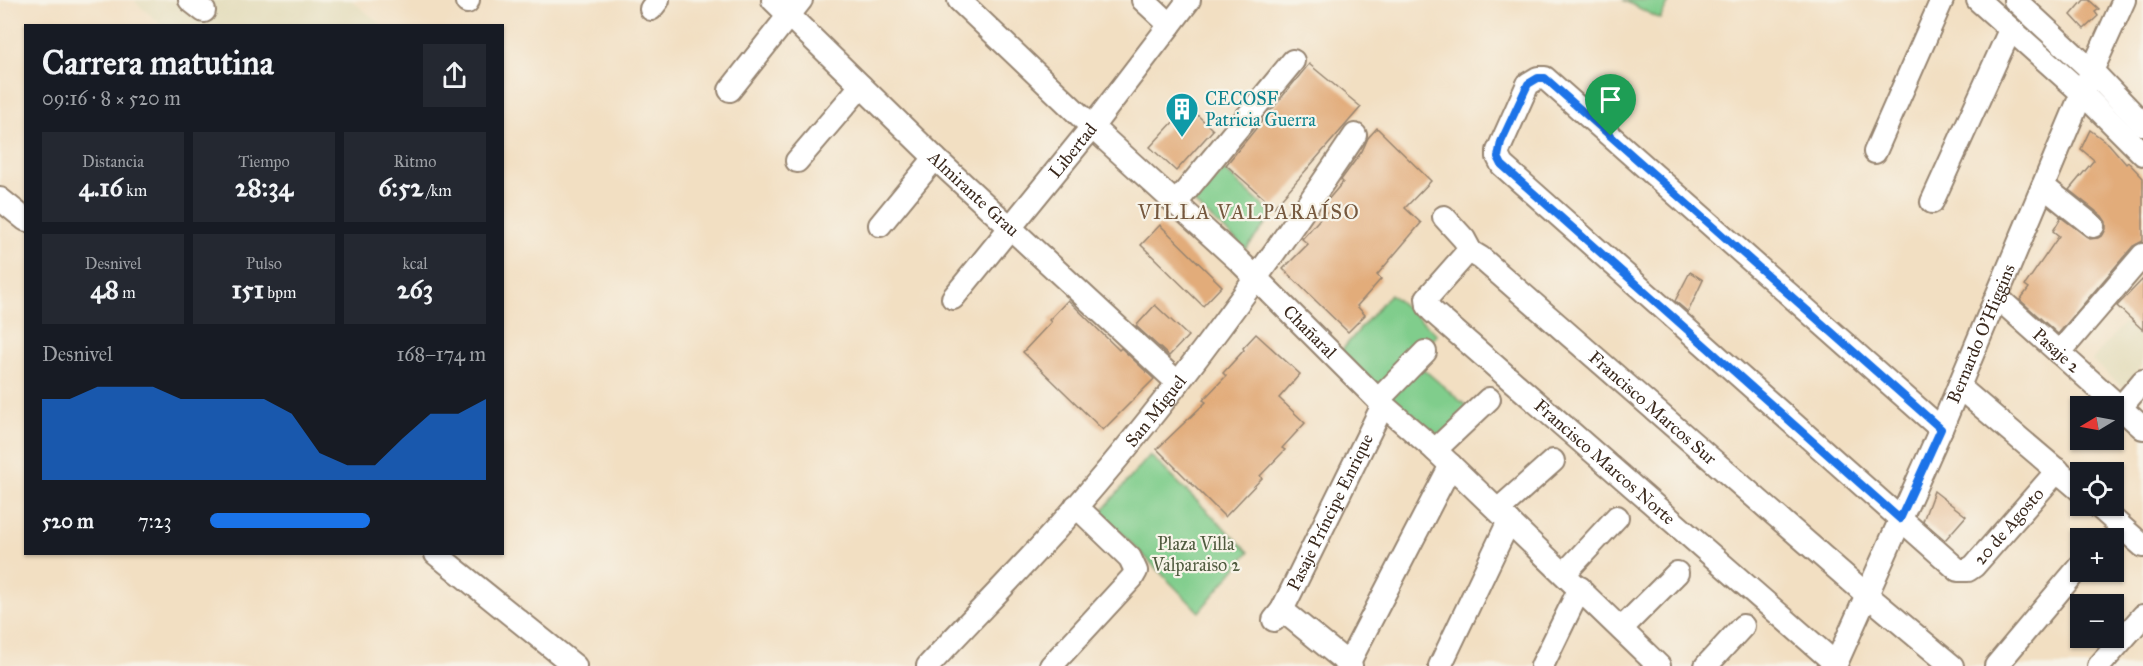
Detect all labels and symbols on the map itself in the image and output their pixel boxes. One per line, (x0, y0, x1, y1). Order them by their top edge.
pin (1585, 74, 1636, 136)
place label: CECOSF Patricia Guerra (1205, 88, 1316, 131)
building icon: CECOSF Patricia Guerra (1164, 91, 1200, 138)
street label: Libertad (1044, 119, 1102, 182)
street label: Almirante Grau (923, 146, 1024, 242)
district label: VILLA VALPARAÍSO (1137, 198, 1360, 224)
street label: Bernardo O'Higgins (1942, 261, 2020, 407)
street label: Chañaral (1279, 301, 1341, 363)
street label: Pasaje 2 (2028, 323, 2085, 378)
street label: Francisco Marcos Sur (1584, 346, 1721, 470)
street label: San Miguel (1120, 371, 1191, 451)
street label: Francisco Marcos Norte (1530, 394, 1680, 530)
north arrow (2070, 396, 2124, 450)
street label: Pasaje Príncipe Enrique (1282, 430, 1378, 594)
street label: 20 de Agosto (1969, 483, 2048, 570)
park label: Plaza Villa Valparaiso 2 (1151, 533, 1240, 576)

